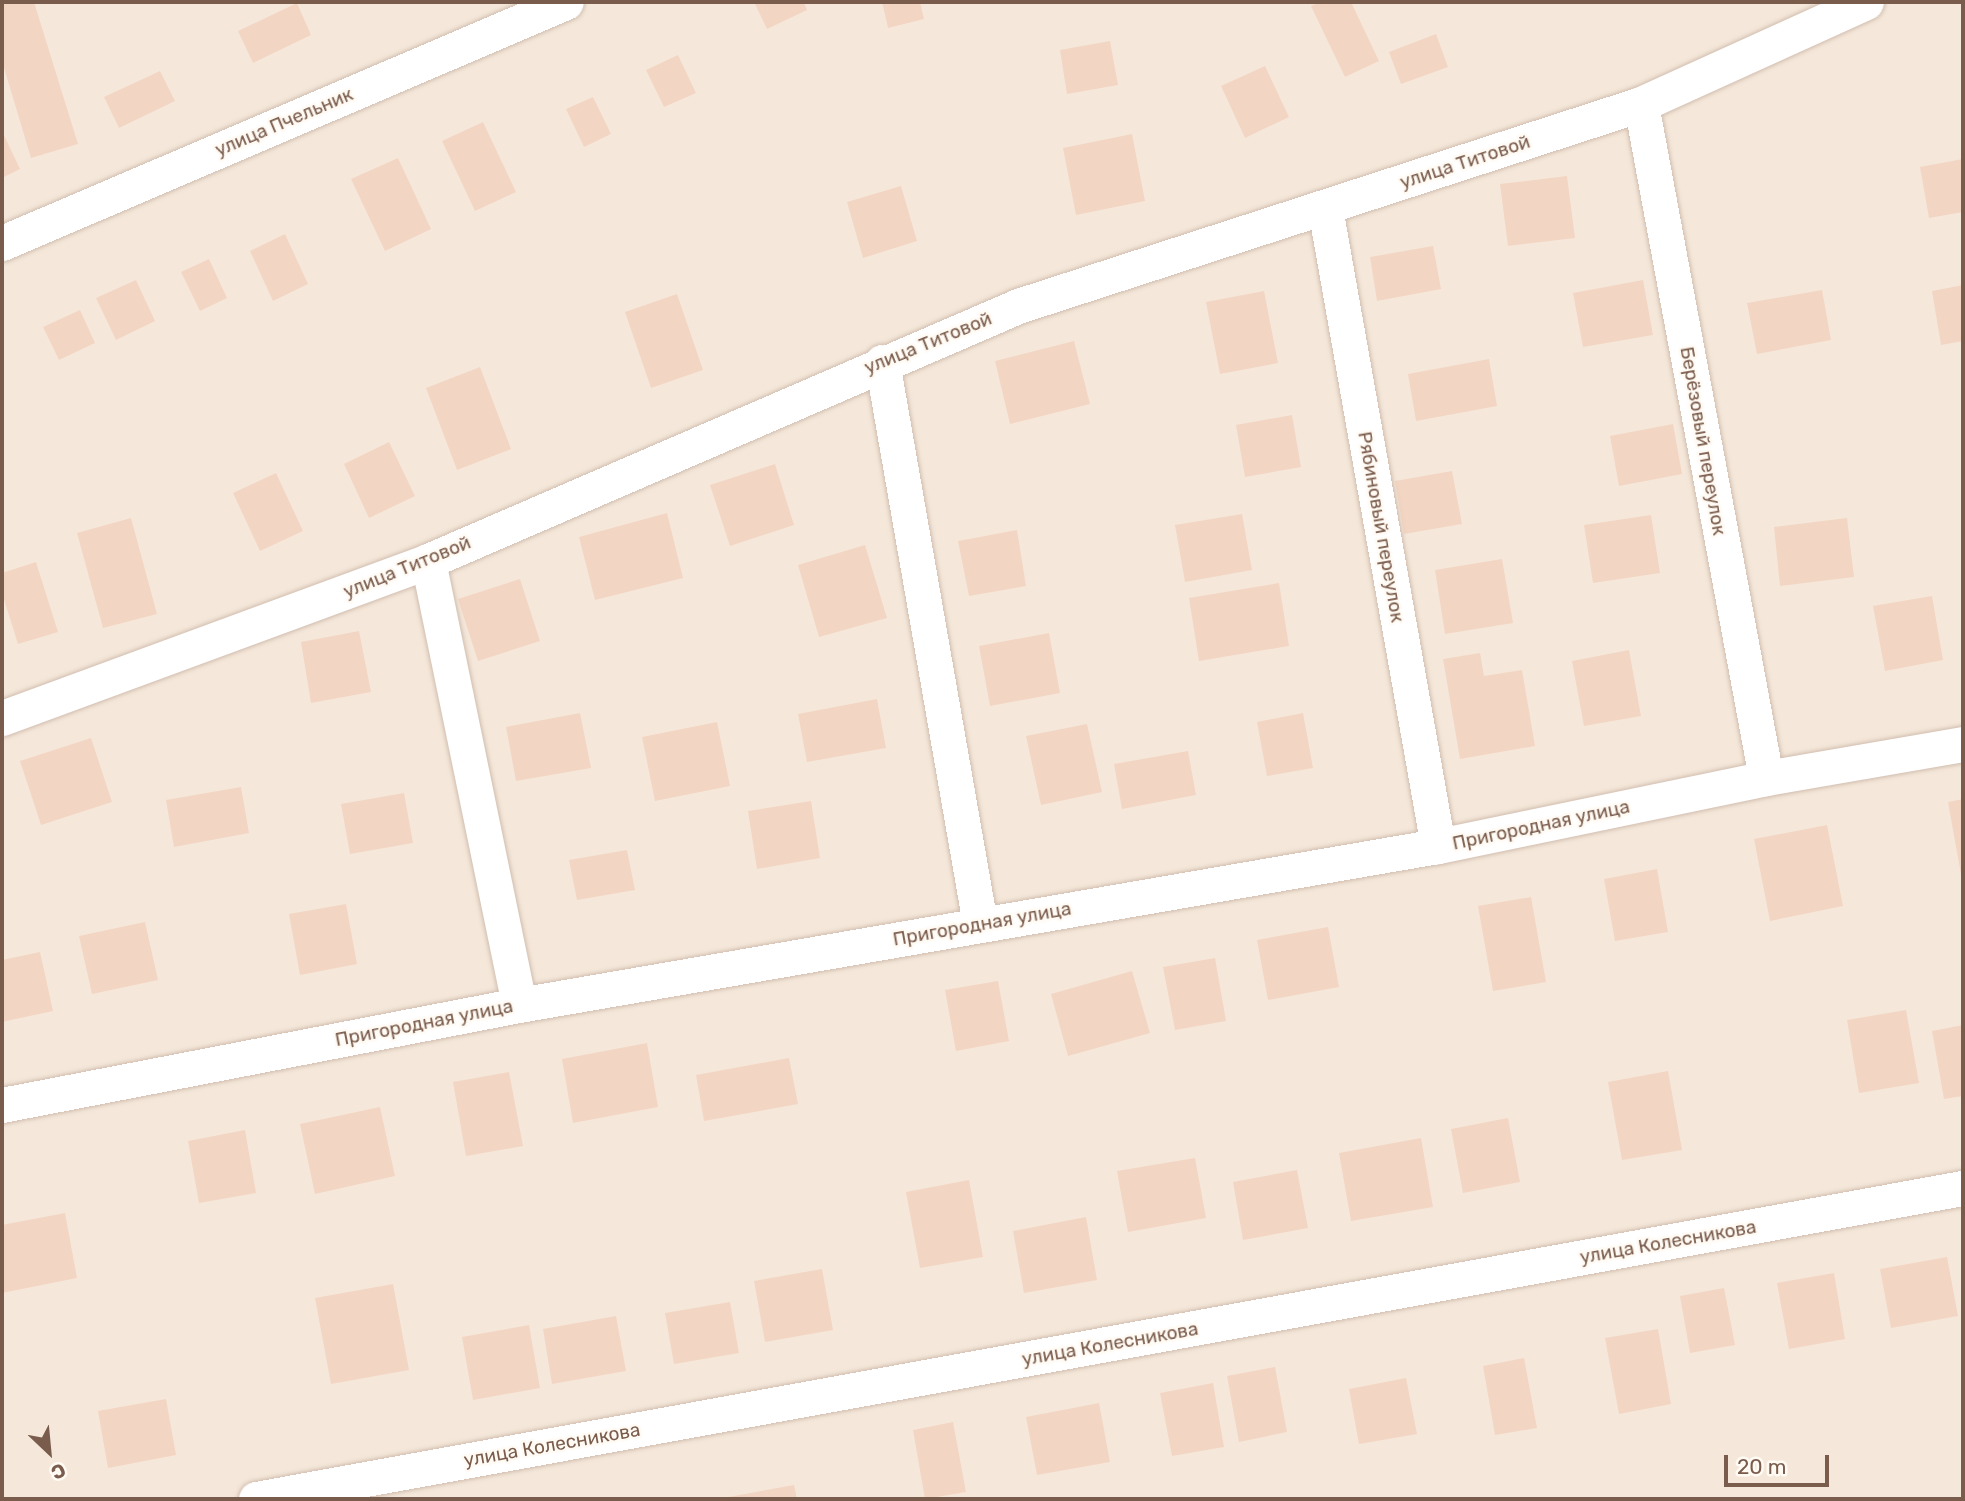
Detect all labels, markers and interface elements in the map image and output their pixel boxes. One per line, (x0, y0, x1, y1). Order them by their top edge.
street label: улица Пчельник (212, 83, 356, 161)
street label: улица Титовой (1397, 130, 1533, 194)
street label: улица Титовой (861, 307, 995, 379)
street label: Берёзовый переулок (1675, 345, 1731, 537)
street label: Рябиновый переулок (1353, 430, 1409, 624)
street label: улица Титовой (340, 531, 474, 603)
street label: Пригородная улица (1450, 795, 1632, 855)
street label: Пригородная улица (891, 897, 1073, 951)
street label: Пригородная улица (333, 995, 515, 1051)
street label: улица Колесникова (1578, 1215, 1758, 1269)
street label: улица Колесникова (1020, 1317, 1200, 1371)
north arrow (14, 1417, 84, 1487)
street label: улица Колесникова (462, 1418, 642, 1472)
scale bar (1727, 1442, 1832, 1486)
text: 20 m (1737, 1454, 1786, 1479)
text: С (47, 1458, 69, 1485)

